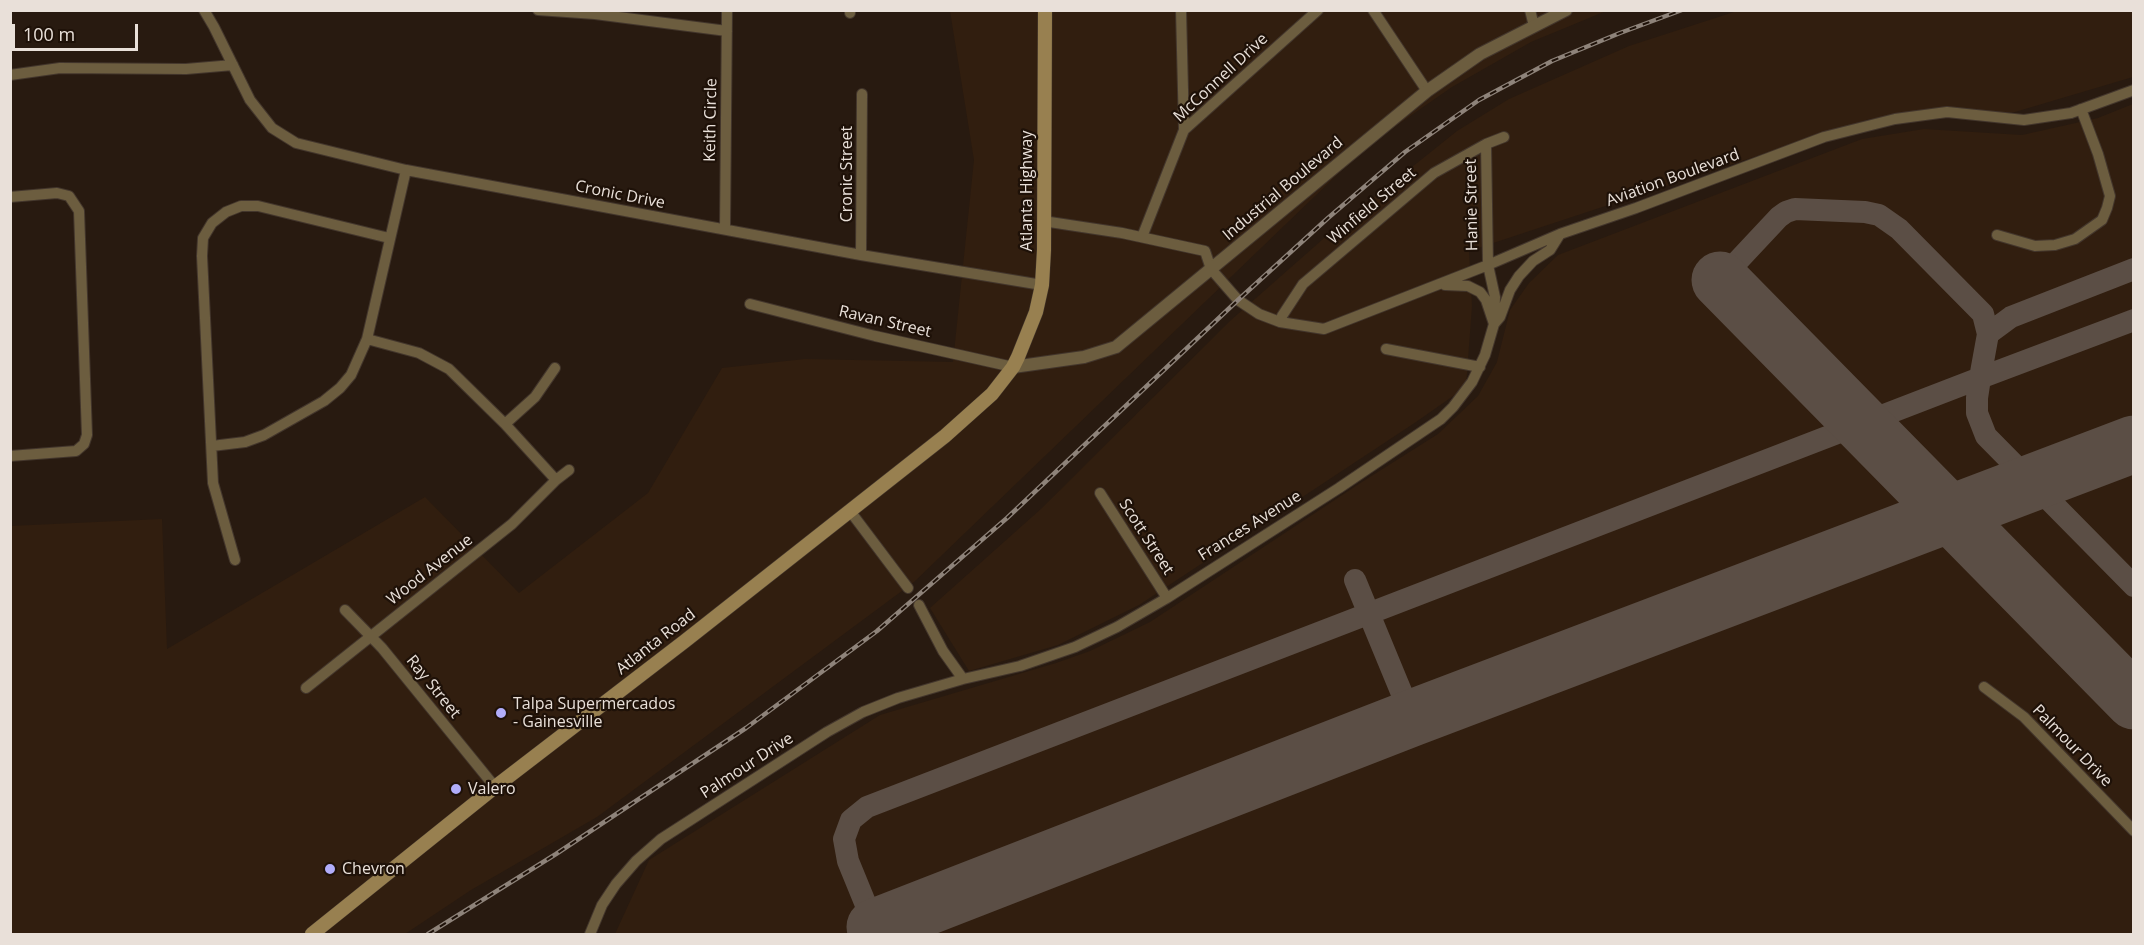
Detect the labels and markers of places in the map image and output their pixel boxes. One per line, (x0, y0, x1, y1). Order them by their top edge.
place label: Talpa Supermercados - Gainesville (513, 694, 675, 732)
marker: Talpa Supermercados - Gainesville (494, 706, 508, 720)
place label: Valero (468, 779, 516, 799)
marker: Valero (449, 782, 463, 796)
place label: Chevron (342, 859, 405, 879)
marker: Chevron (323, 862, 337, 876)

